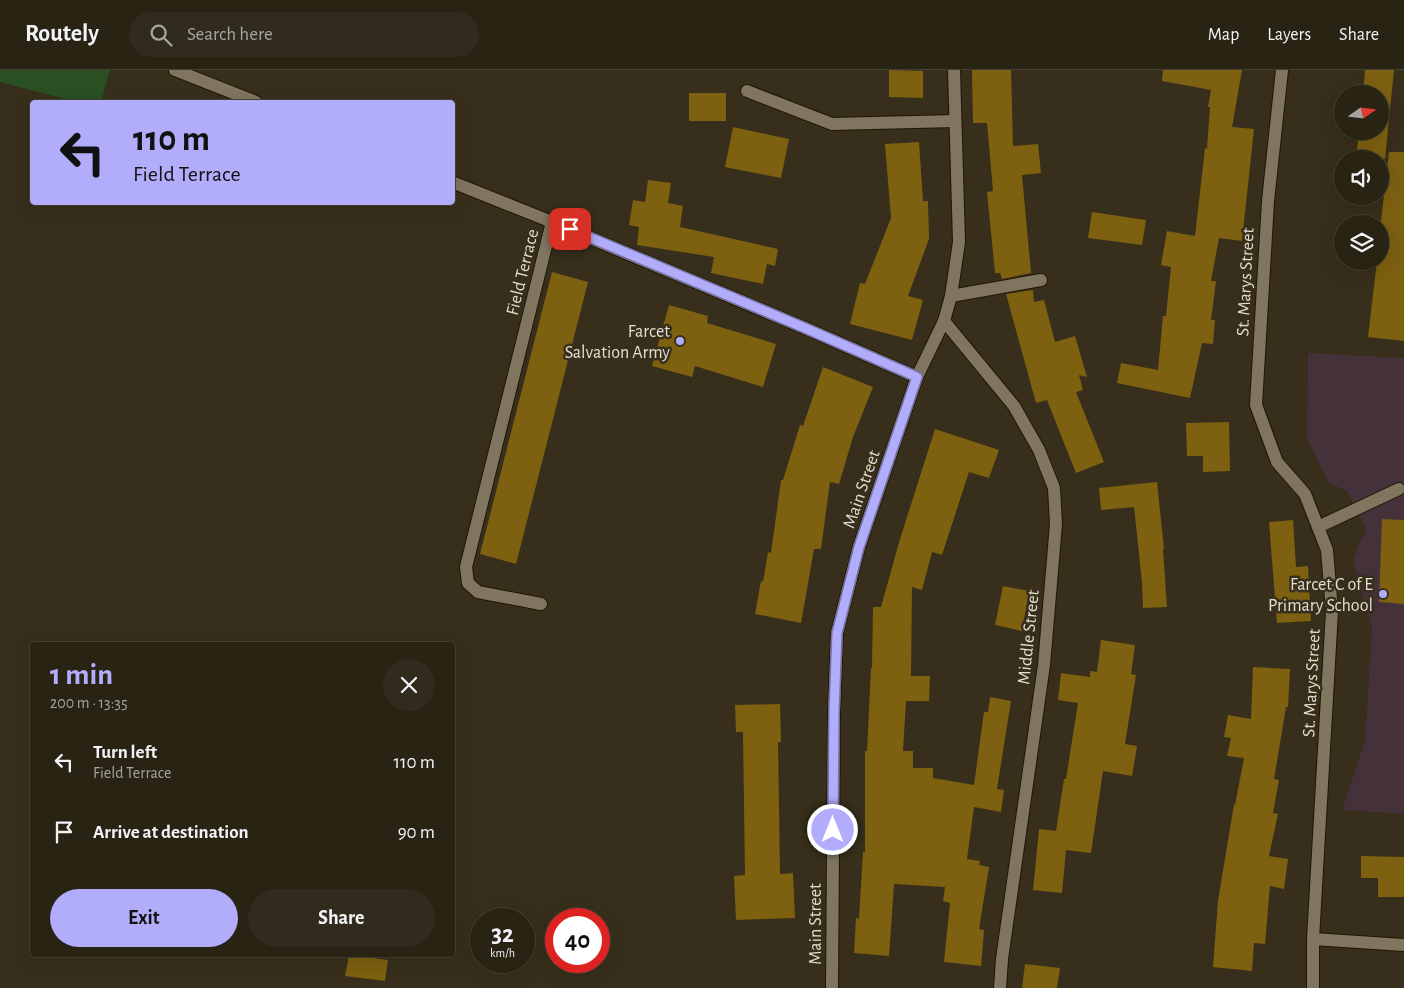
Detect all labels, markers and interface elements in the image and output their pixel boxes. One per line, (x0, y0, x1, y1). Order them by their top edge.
search box (129, 12, 479, 57)
icon: search (147, 21, 175, 49)
text: Routely (25, 22, 99, 46)
text: Search here (187, 25, 273, 44)
text: Map (1208, 26, 1239, 44)
text: Layers (1267, 26, 1311, 44)
text: Share (1339, 26, 1379, 44)
north arrow (1334, 85, 1389, 140)
map controls (1334, 85, 1389, 270)
icon: left (50, 120, 115, 185)
text: 110 m (133, 122, 210, 157)
button: sound (1334, 150, 1389, 205)
text: Field Terrace (133, 163, 241, 185)
pin (549, 208, 591, 250)
icon: arrive (556, 215, 584, 243)
button: layers (1334, 215, 1389, 270)
street label: Field Terrace (504, 227, 542, 317)
street label: St. Marys Street (1234, 227, 1258, 337)
place label: Farcet Salvation Army (565, 323, 670, 362)
marker: Farcet Salvation Army (674, 335, 686, 347)
street label: Main Street (840, 448, 884, 531)
place label: Farcet C of E Primary School (1268, 576, 1373, 615)
marker: Farcet C of E Primary School (1377, 588, 1389, 600)
street label: Middle Street (1015, 589, 1043, 685)
street label: St. Marys Street (1300, 628, 1324, 738)
button: close (383, 659, 435, 711)
text: 1 min (50, 660, 113, 690)
text: 200 m · 13:35 (50, 695, 128, 711)
text: Turn left (93, 743, 157, 762)
icon: left (50, 748, 78, 776)
text: 110 m (394, 753, 435, 772)
text: Field Terrace (93, 765, 171, 781)
position arrow (806, 803, 858, 855)
icon: arrive (50, 818, 78, 846)
text: Arrive at destination (93, 823, 249, 842)
text: 90 m (398, 823, 435, 842)
street label: Main Street (807, 883, 825, 965)
button: Exit (50, 889, 238, 947)
button: Share (248, 889, 435, 947)
speed limit sign: 40 (545, 908, 610, 973)
text: 32 (491, 922, 514, 947)
text: km/h (490, 947, 515, 959)

